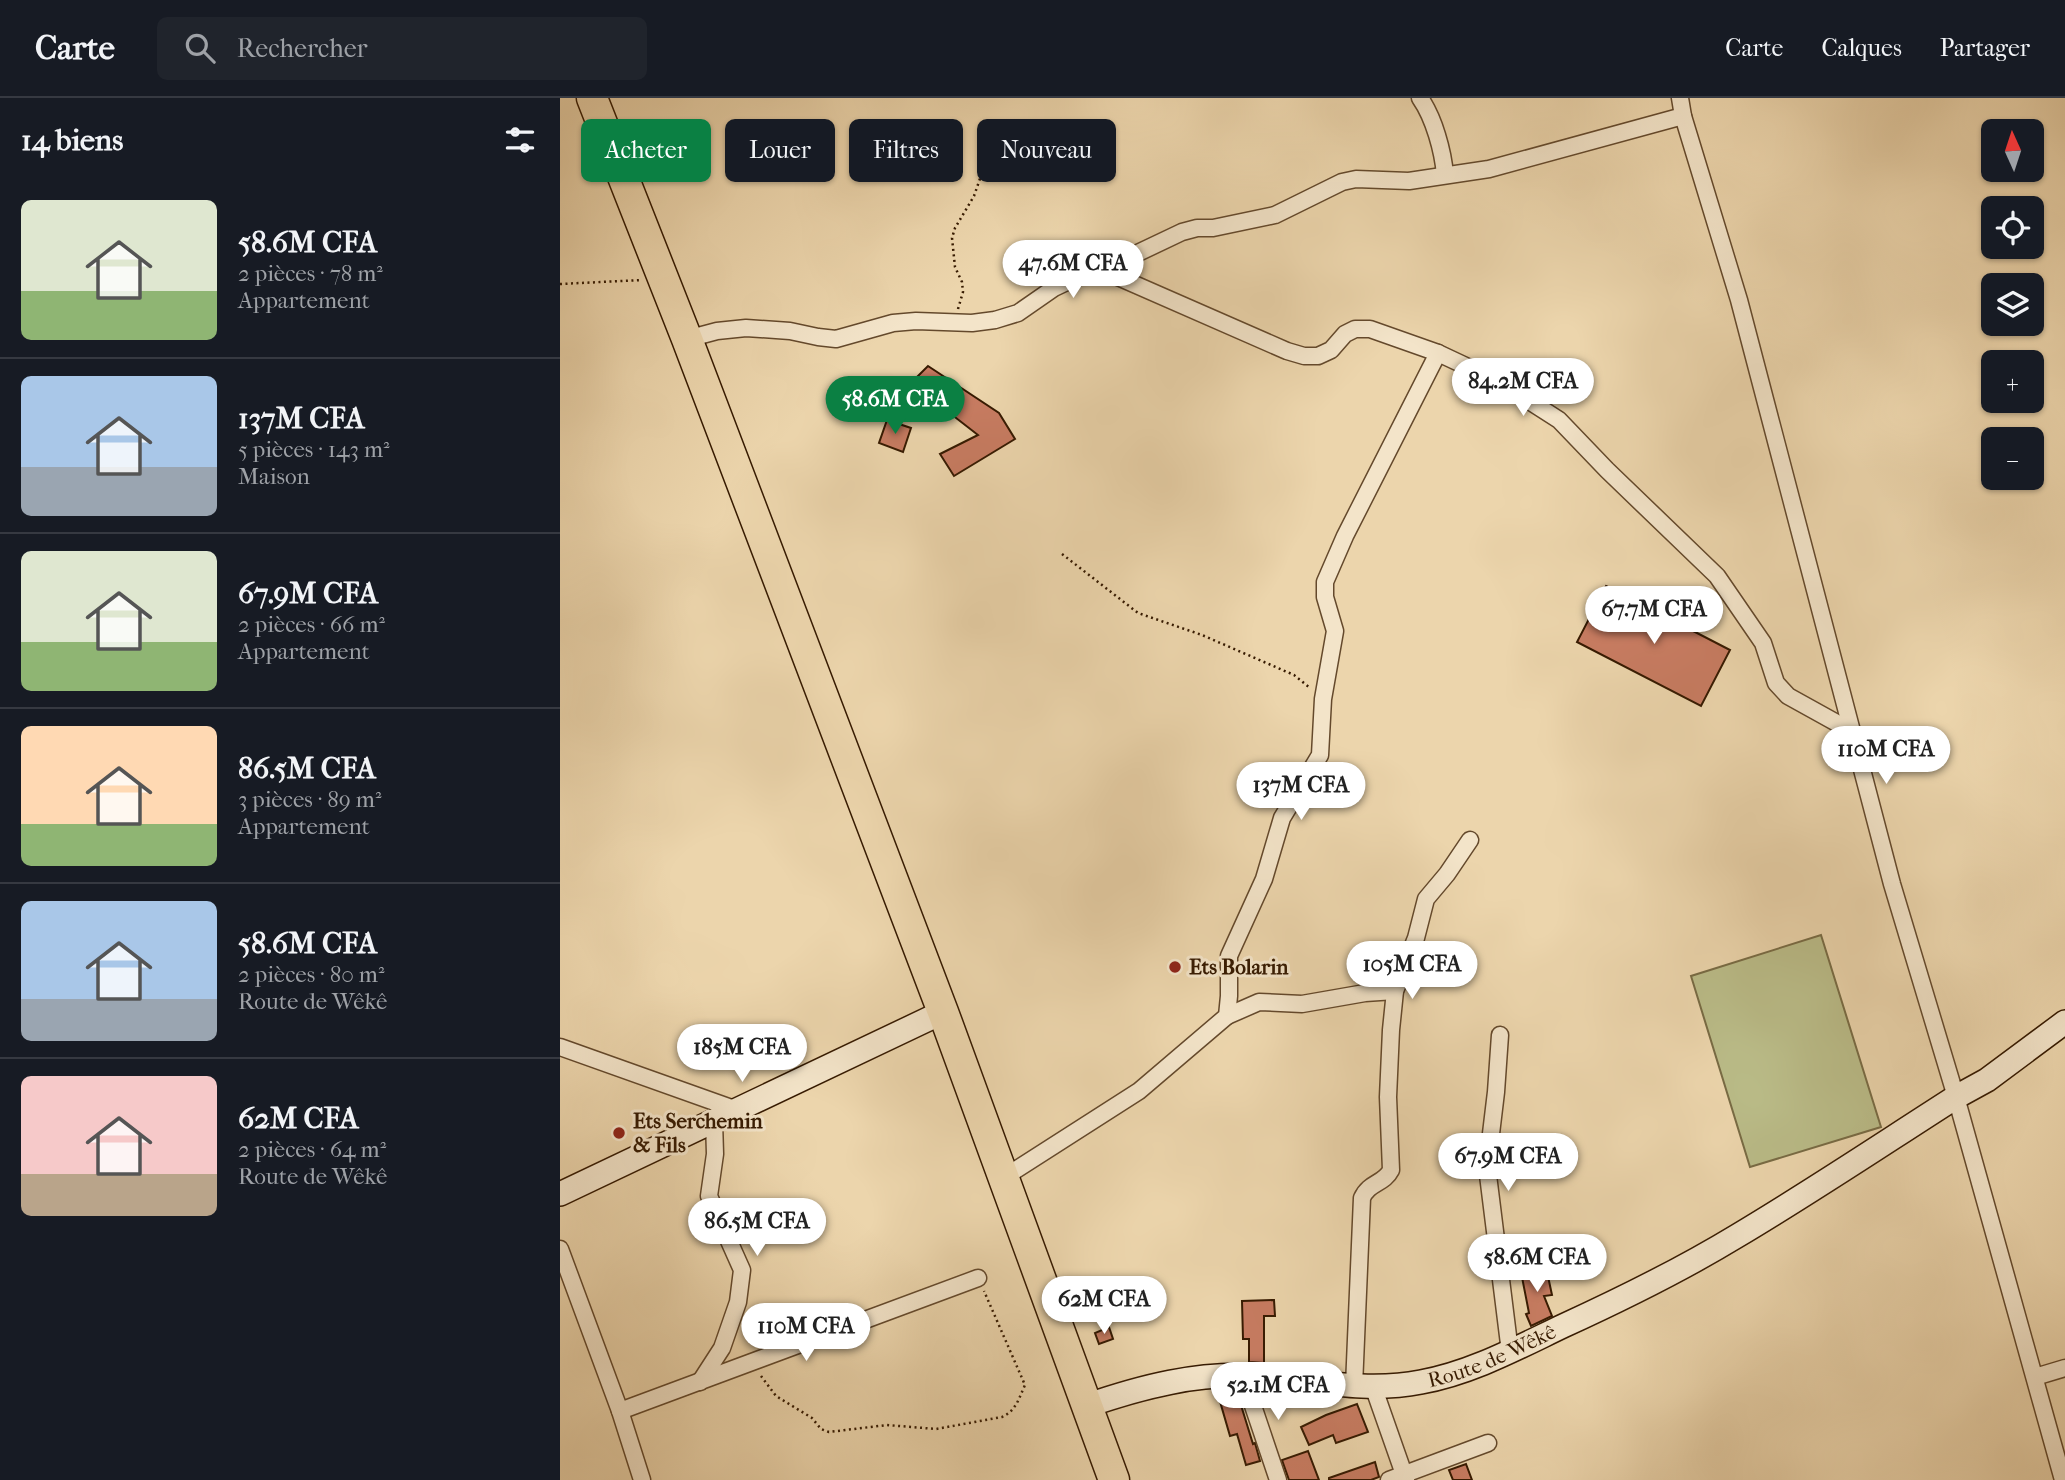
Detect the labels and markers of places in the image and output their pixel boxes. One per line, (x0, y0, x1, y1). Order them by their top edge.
pin: 47.6M CFA (993, 240, 1153, 300)
pin: 84.2M CFA (1443, 358, 1603, 418)
pin: 58.6M CFA (815, 376, 975, 436)
pin: 67.7M CFA (1574, 587, 1734, 646)
pin: 110M CFA (1814, 726, 1958, 786)
pin: 137M CFA (1229, 762, 1373, 822)
pin: 105M CFA (1340, 942, 1484, 1001)
place label: Ets Bolarin (1189, 955, 1289, 979)
marker: Ets Bolarin (1167, 959, 1183, 975)
pin: 185M CFA (670, 1024, 814, 1084)
place label: Ets Serchemin & Fils (633, 1109, 764, 1157)
marker: Ets Serchemin & Fils (611, 1125, 627, 1141)
pin: 67.9M CFA (1428, 1134, 1588, 1193)
pin: 86.5M CFA (677, 1198, 837, 1258)
pin: 58.6M CFA (1457, 1234, 1617, 1294)
pin: 62M CFA (1039, 1276, 1169, 1336)
pin: 110M CFA (734, 1304, 878, 1363)
pin: 52.1M CFA (1198, 1362, 1358, 1422)

